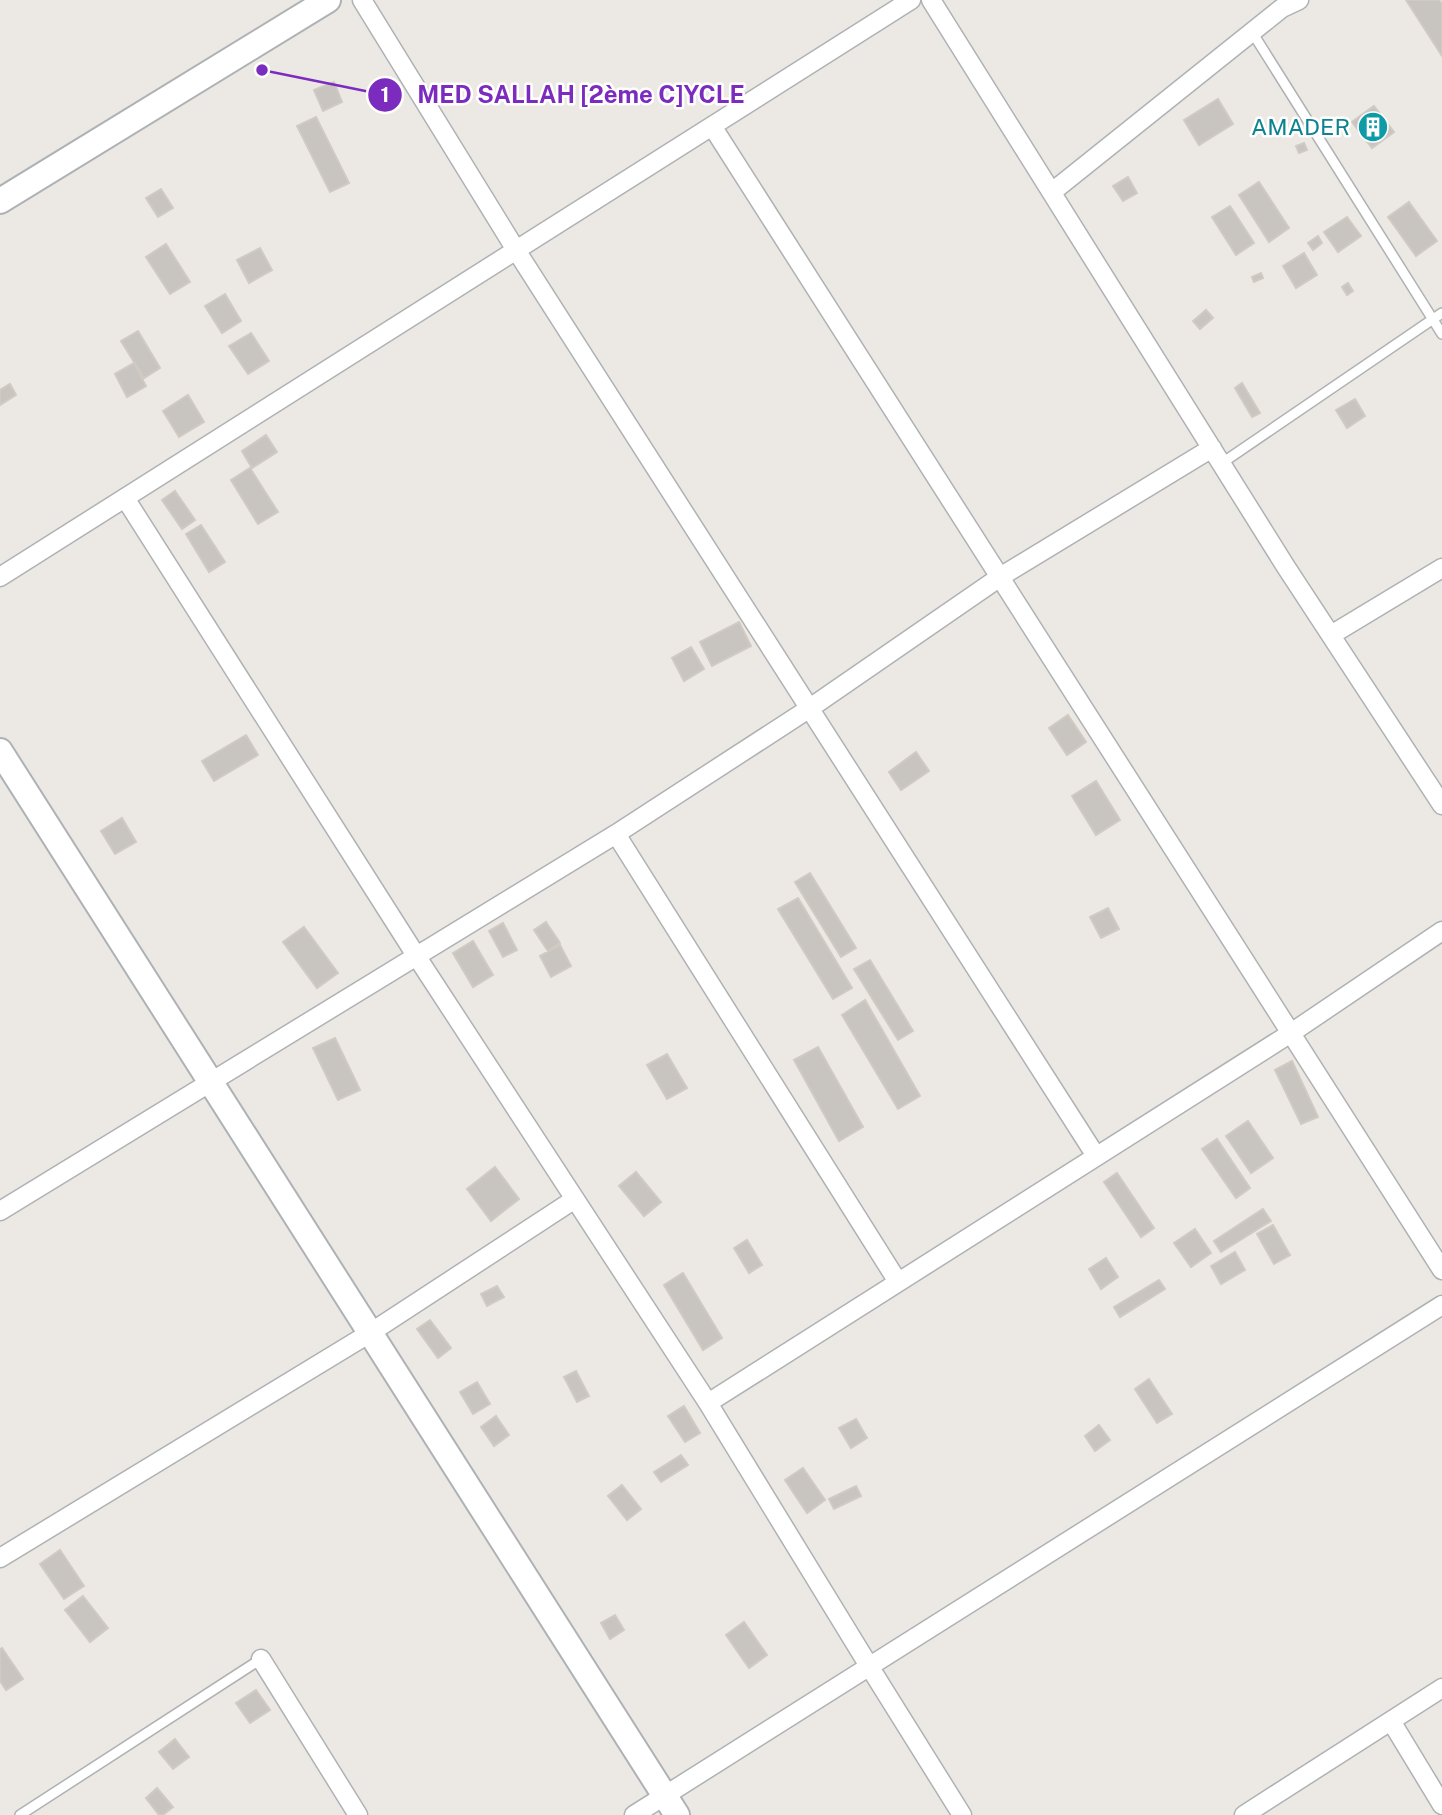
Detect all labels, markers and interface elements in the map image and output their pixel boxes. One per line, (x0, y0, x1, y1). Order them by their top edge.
callout: MED SALLAH [2ème C]YCLE (368, 72, 758, 117)
text: MED SALLAH [2ème C]YCLE (417, 80, 745, 108)
text: 1 (381, 82, 390, 107)
building icon: AMADER (1356, 110, 1390, 144)
place label: AMADER (1251, 113, 1350, 140)

